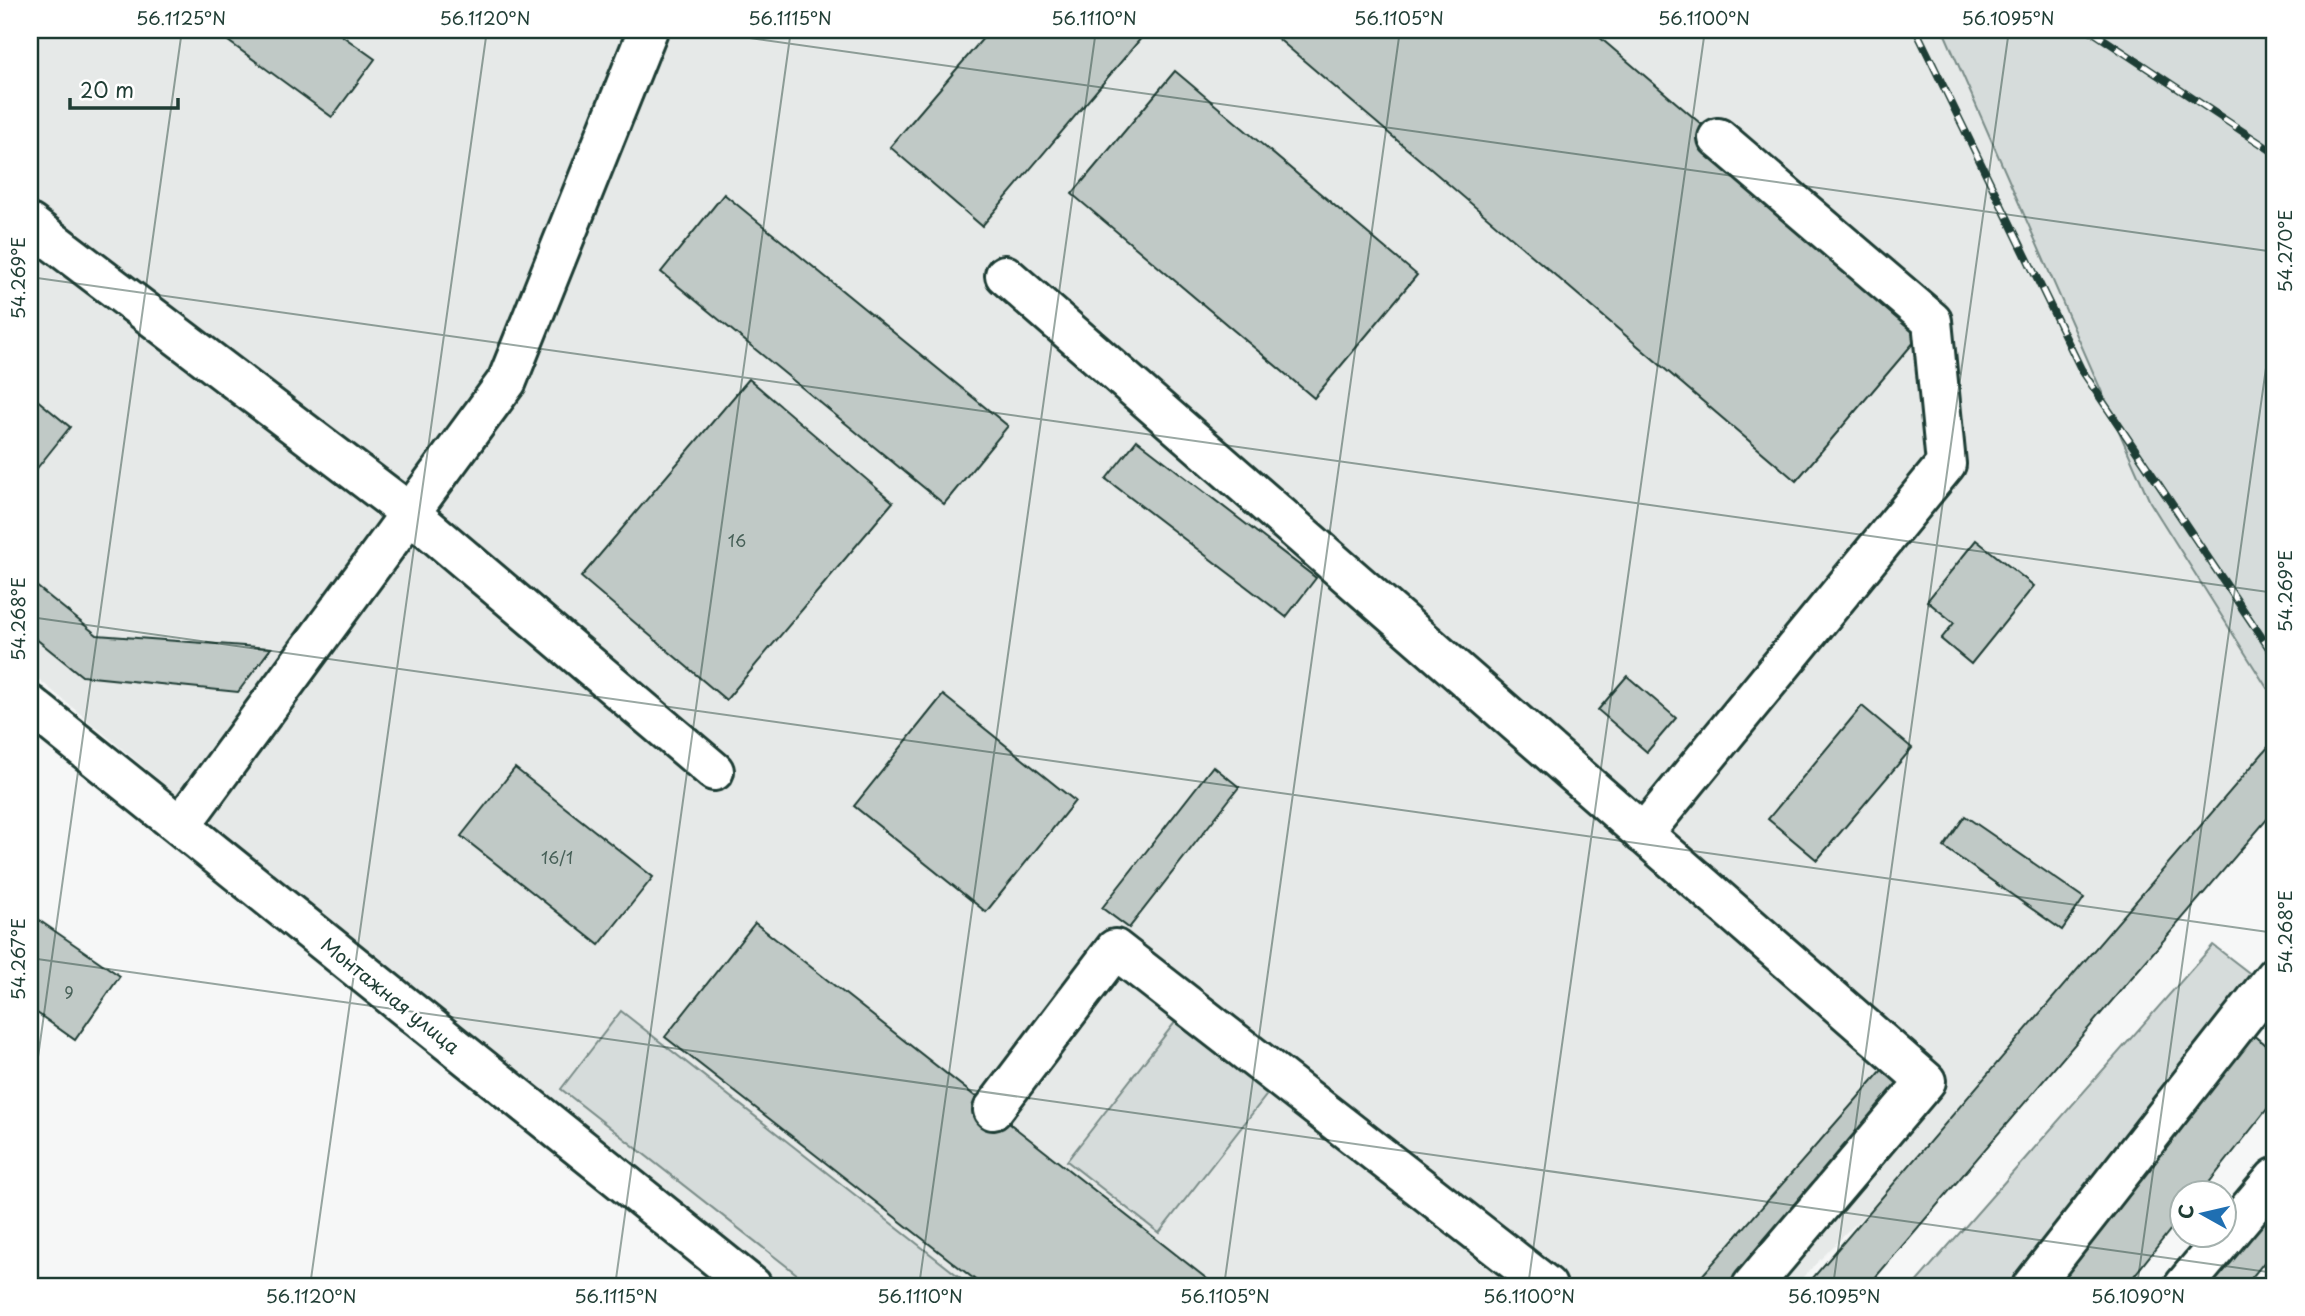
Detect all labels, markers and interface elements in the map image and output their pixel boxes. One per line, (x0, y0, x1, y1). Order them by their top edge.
text: 56.1125°N (136, 4, 226, 31)
text: 56.1120°N (440, 4, 531, 31)
text: 56.1115°N (748, 4, 832, 31)
text: 56.1110°N (1051, 4, 1137, 31)
text: 56.1105°N (1354, 4, 1444, 31)
text: 56.1100°N (1658, 4, 1750, 31)
text: 56.1095°N (1961, 4, 2055, 31)
scale bar (70, 66, 178, 110)
text: 20 m (80, 73, 134, 105)
text: 54.270°E (2271, 210, 2298, 292)
text: 54.269°E (4, 237, 31, 319)
house number: 16 (728, 528, 746, 552)
text: 54.269°E (2271, 550, 2298, 632)
text: 54.268°E (4, 577, 31, 661)
house number: 16/1 (541, 845, 573, 869)
text: 54.268°E (2271, 890, 2298, 974)
text: 54.267°E (4, 918, 31, 1000)
street label: Монтажная улица (316, 930, 466, 1060)
house number: 9 (64, 980, 74, 1004)
north arrow (2168, 1180, 2238, 1250)
text: С (2170, 1202, 2200, 1221)
text: 56.1120°N (266, 1282, 357, 1309)
text: 56.1115°N (574, 1282, 658, 1309)
text: 56.1110°N (877, 1282, 963, 1309)
text: 56.1105°N (1180, 1282, 1270, 1309)
text: 56.1100°N (1483, 1282, 1575, 1309)
text: 56.1095°N (1787, 1282, 1881, 1309)
text: 56.1090°N (2091, 1282, 2185, 1309)

